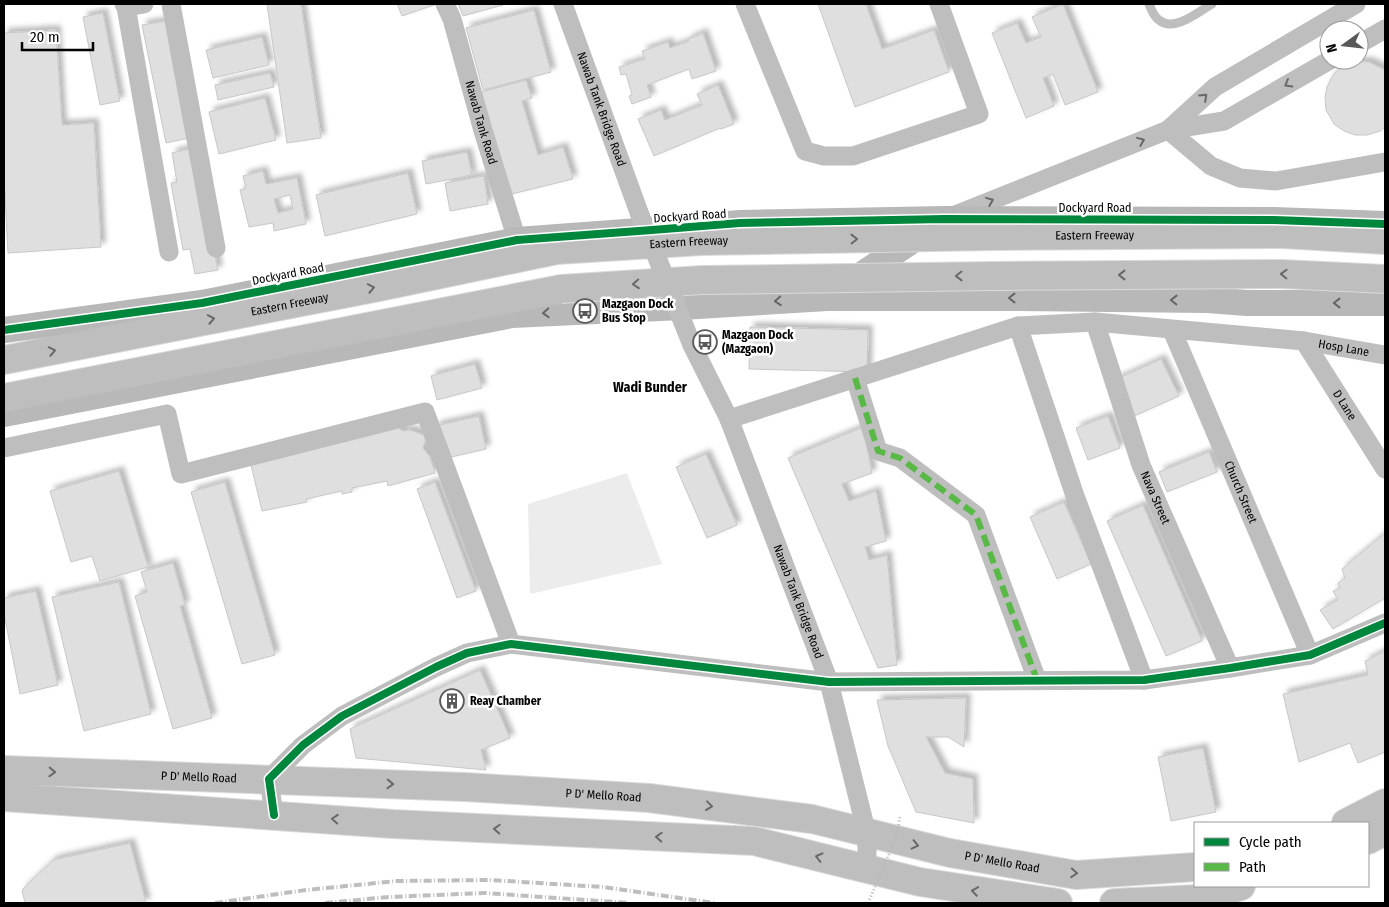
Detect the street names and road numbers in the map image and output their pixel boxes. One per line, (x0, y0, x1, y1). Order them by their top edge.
street label: Nawab Tank Bridge Road (574, 50, 629, 168)
street label: Nawab Tank Road (462, 79, 500, 166)
street label: Dockyard Road (1058, 201, 1132, 215)
street label: Dockyard Road (653, 206, 727, 226)
street label: Eastern Freeway (1055, 228, 1135, 243)
street label: Eastern Freeway (649, 234, 729, 251)
street label: Dockyard Road (251, 260, 325, 288)
street label: Eastern Freeway (250, 290, 330, 319)
street label: Hosp Lane (1317, 337, 1370, 359)
street label: D Lane (1330, 387, 1359, 423)
street label: Church Street (1221, 459, 1260, 525)
street label: Nava Street (1138, 469, 1173, 526)
street label: Nawab Tank Bridge Road (770, 543, 826, 661)
street label: P D' Mello Road (161, 769, 237, 786)
street label: P D' Mello Road (565, 786, 642, 805)
street label: P D' Mello Road (963, 849, 1041, 876)

